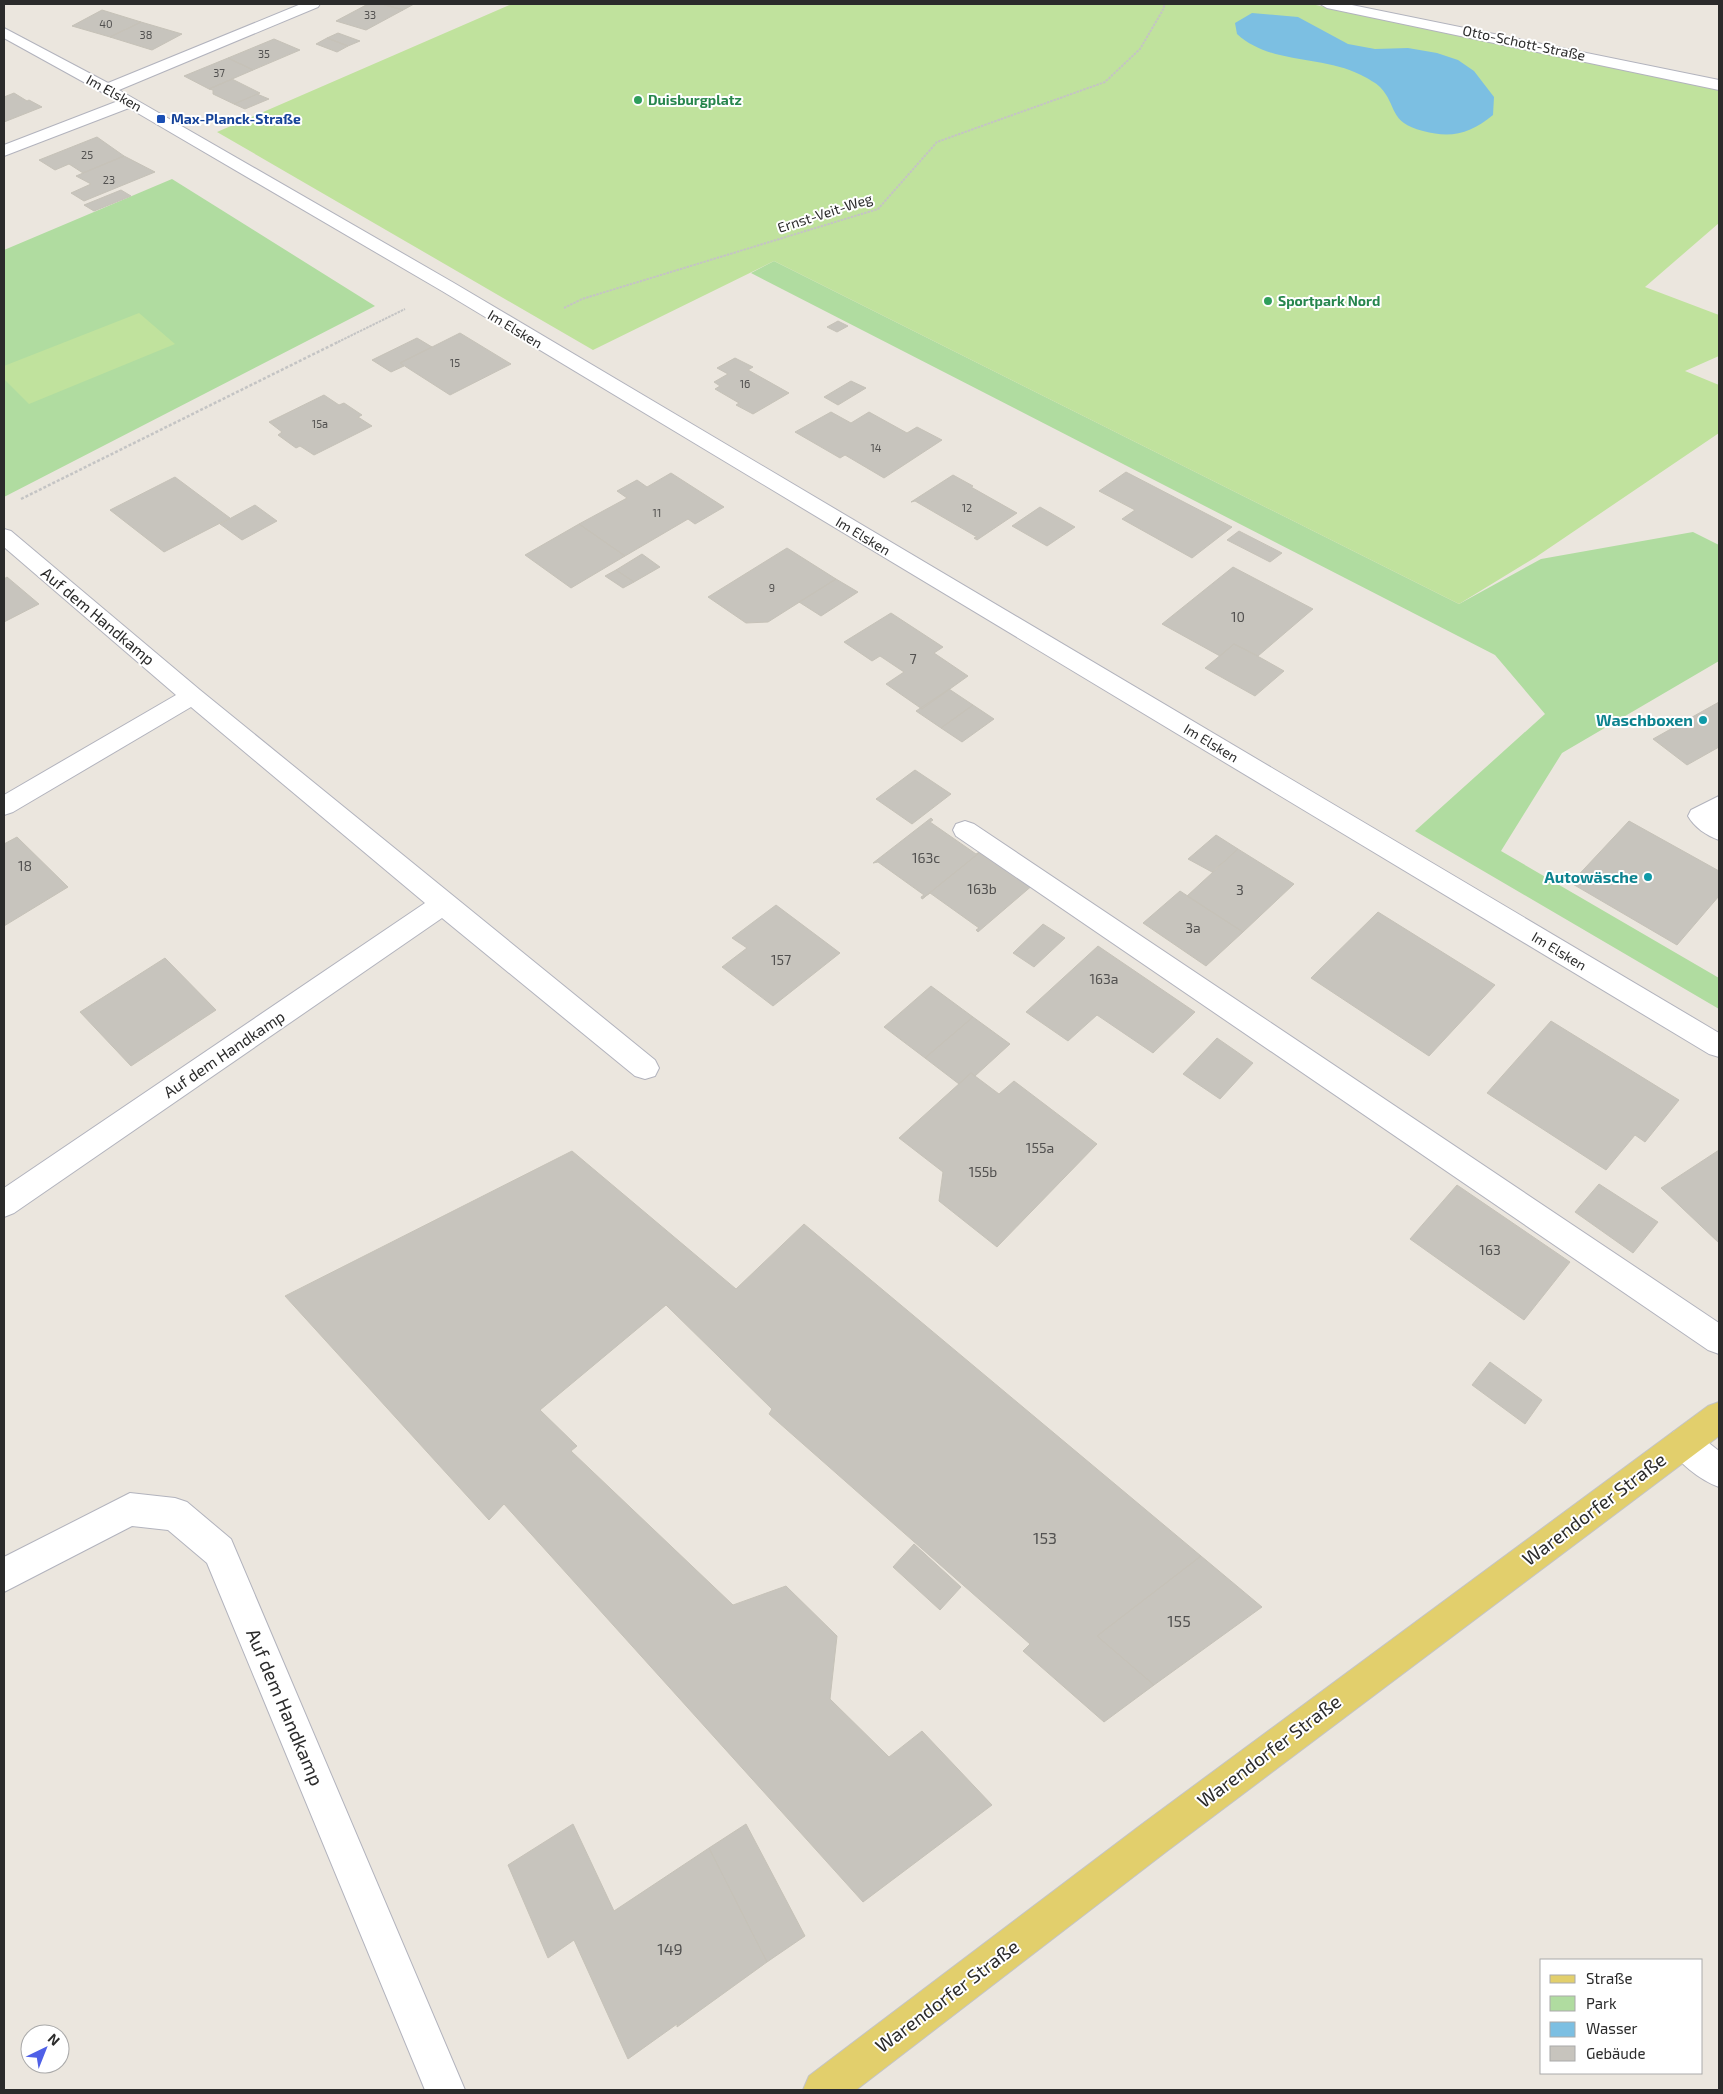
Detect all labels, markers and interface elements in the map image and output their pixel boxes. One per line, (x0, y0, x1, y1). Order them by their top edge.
house number: 33 (364, 8, 376, 21)
house number: 40 (99, 17, 113, 30)
street label: Otto-Schott-Straße (1461, 21, 1587, 64)
house number: 38 (140, 28, 152, 41)
house number: 35 (258, 47, 270, 60)
house number: 37 (213, 66, 225, 79)
street label: Im Elsken (84, 70, 145, 115)
place label: Duisburgplatz (648, 91, 742, 108)
marker: Duisburgplatz (632, 94, 644, 106)
place label: Max-Planck-Straße (171, 110, 301, 127)
marker: Max-Planck-Straße (155, 113, 167, 125)
house number: 25 (81, 148, 93, 161)
house number: 23 (103, 173, 115, 186)
street label: Ernst-Veit-Weg (775, 189, 875, 236)
place label: Sportpark Nord (1278, 292, 1380, 309)
marker: Sportpark Nord (1262, 295, 1274, 307)
street label: Im Elsken (485, 306, 546, 351)
house number: 15 (450, 356, 460, 369)
house number: 16 (740, 377, 750, 390)
house number: 15a (312, 417, 328, 430)
house number: 14 (870, 441, 882, 454)
house number: 12 (962, 501, 972, 514)
house number: 11 (653, 506, 661, 519)
street label: Im Elsken (833, 513, 894, 558)
street label: Auf dem Handkamp (38, 563, 159, 669)
house number: 9 (769, 581, 775, 594)
house number: 10 (1231, 608, 1245, 625)
house number: 7 (909, 650, 917, 667)
place label: Waschboxen (1596, 710, 1693, 729)
marker: Waschboxen (1697, 714, 1709, 726)
street label: Im Elsken (1181, 720, 1242, 765)
house number: 163c (912, 849, 940, 866)
house number: 18 (18, 857, 32, 874)
place label: Autowäsche (1544, 867, 1638, 886)
marker: Autowäsche (1642, 871, 1654, 883)
house number: 163b (967, 880, 997, 897)
house number: 3 (1236, 881, 1244, 898)
house number: 3a (1185, 919, 1201, 936)
street label: Im Elsken (1529, 928, 1590, 973)
house number: 157 (771, 951, 791, 968)
house number: 163a (1089, 970, 1119, 987)
street label: Auf dem Handkamp (160, 1006, 288, 1101)
house number: 155a (1026, 1139, 1054, 1156)
house number: 155b (969, 1163, 997, 1180)
house number: 163 (1479, 1241, 1501, 1258)
street label: Warendorfer Straße (1517, 1447, 1670, 1570)
house number: 153 (1033, 1528, 1057, 1547)
house number: 155 (1167, 1611, 1191, 1630)
street label: Auf dem Handkamp (242, 1625, 329, 1789)
street label: Warendorfer Straße (1192, 1689, 1345, 1812)
street label: Warendorfer Straße (870, 1934, 1023, 2057)
house number: 149 (657, 1939, 683, 1958)
legend (1540, 1959, 1703, 2074)
text: Straße (1586, 1969, 1632, 1987)
text: Park (1586, 1994, 1617, 2012)
text: Wasser (1586, 2019, 1638, 2037)
north arrow (20, 2024, 70, 2074)
text: N (45, 2029, 64, 2049)
text: Gebäude (1586, 2044, 1645, 2062)

